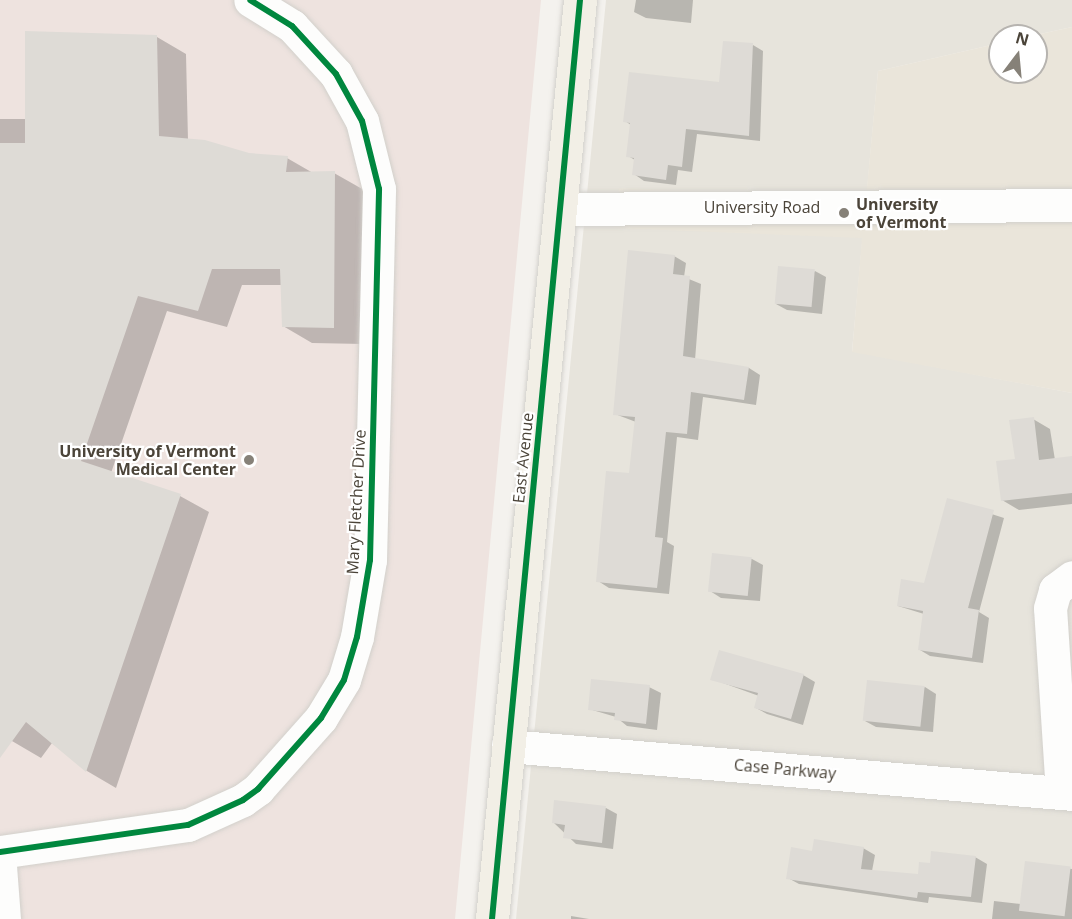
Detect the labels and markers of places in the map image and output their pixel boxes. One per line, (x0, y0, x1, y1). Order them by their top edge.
place label: University of Vermont (856, 194, 946, 232)
marker: University of Vermont (837, 206, 851, 220)
place label: University of Vermont Medical Center (59, 441, 236, 479)
marker: University of Vermont Medical Center (240, 451, 258, 469)

